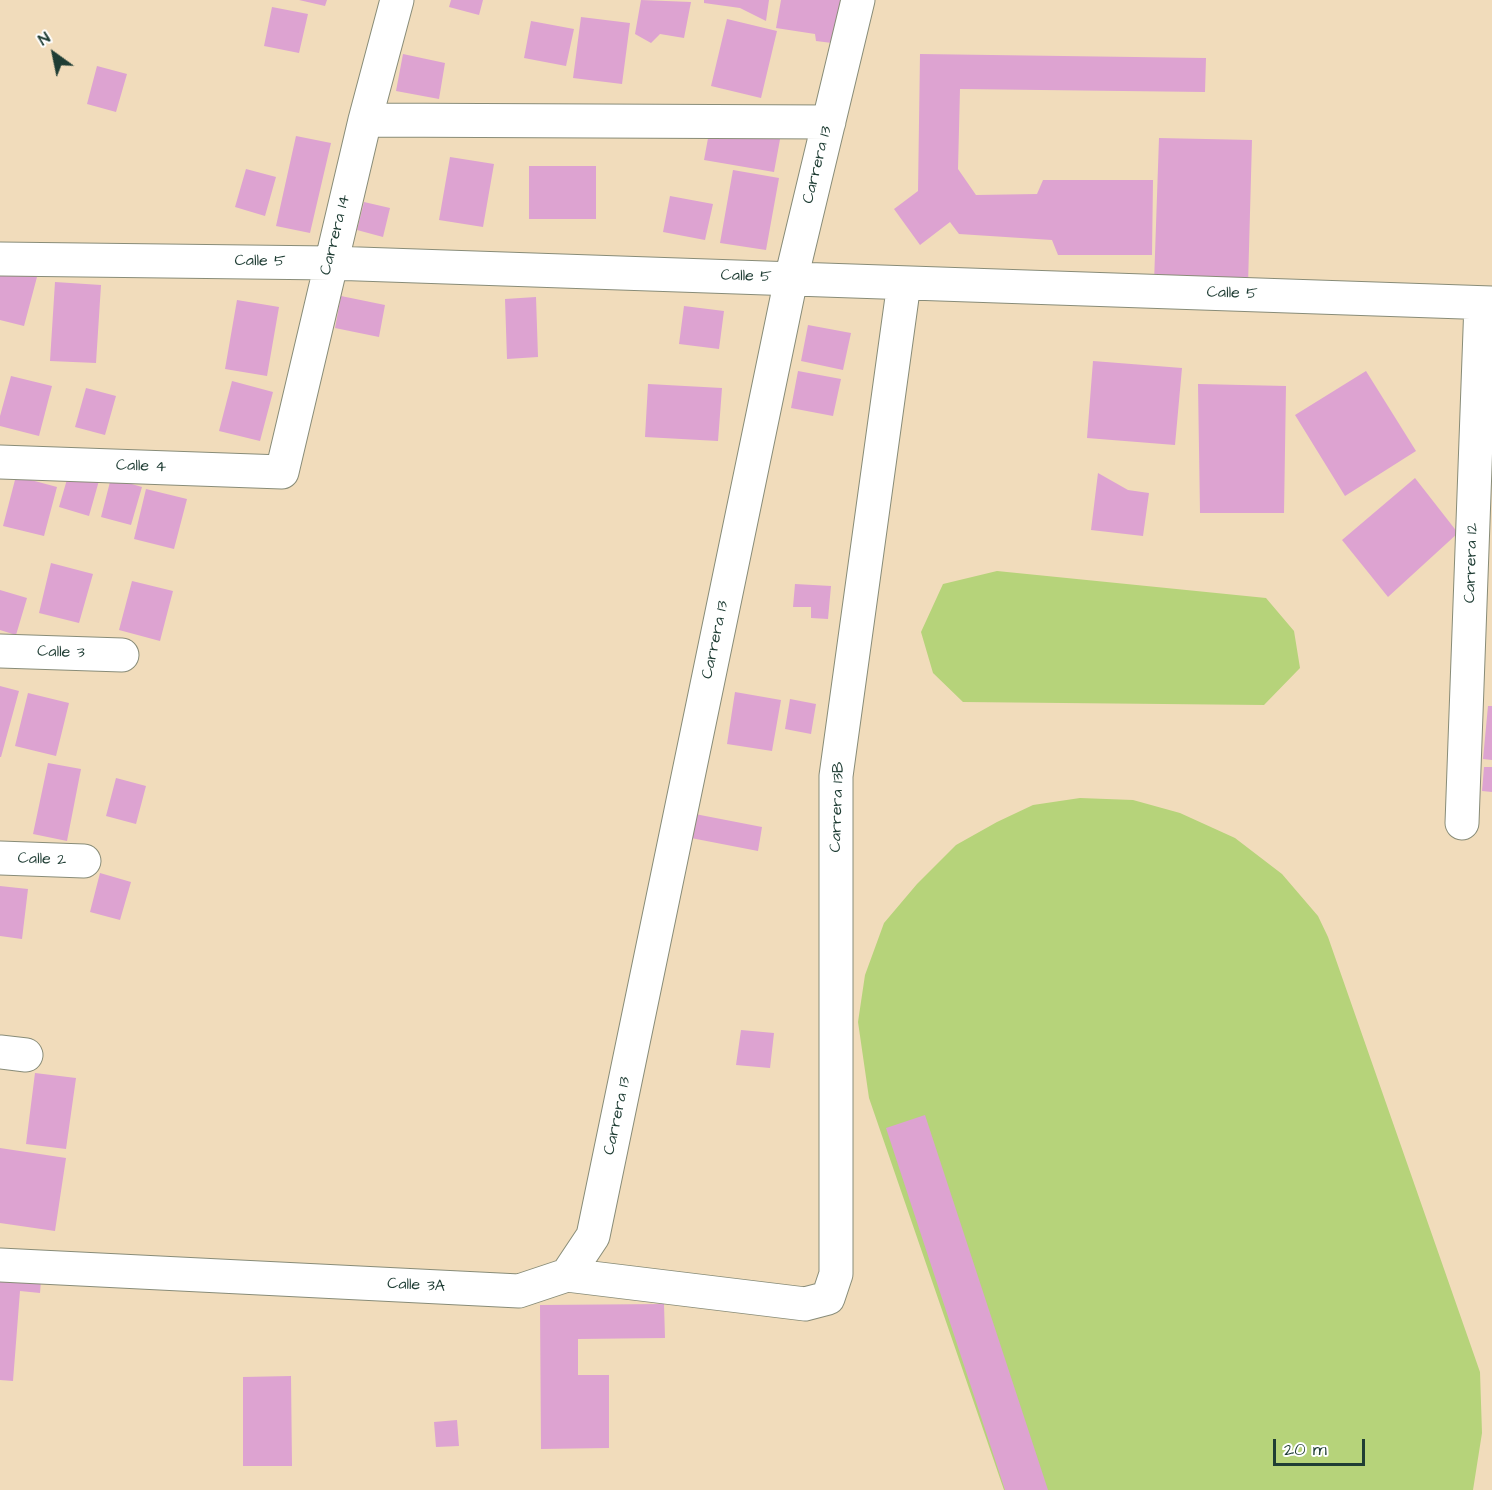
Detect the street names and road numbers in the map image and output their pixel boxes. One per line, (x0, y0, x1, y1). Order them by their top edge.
street label: Carrera 13 (799, 124, 837, 206)
street label: Carrera 14 (317, 193, 355, 277)
street label: Calle 5 (234, 252, 286, 272)
street label: Calle 5 (720, 267, 772, 287)
street label: Calle 5 (1206, 284, 1258, 304)
street label: Calle 4 (115, 457, 167, 477)
street label: Carrera 12 (1461, 523, 1483, 603)
street label: Carrera 13 (698, 599, 734, 681)
street label: Calle 3 (37, 643, 85, 663)
street label: Carrera 13B (827, 761, 849, 853)
street label: Calle 2 (17, 850, 67, 870)
street label: Carrera 13 (600, 1075, 636, 1157)
street label: Calle 3A (387, 1275, 445, 1297)

